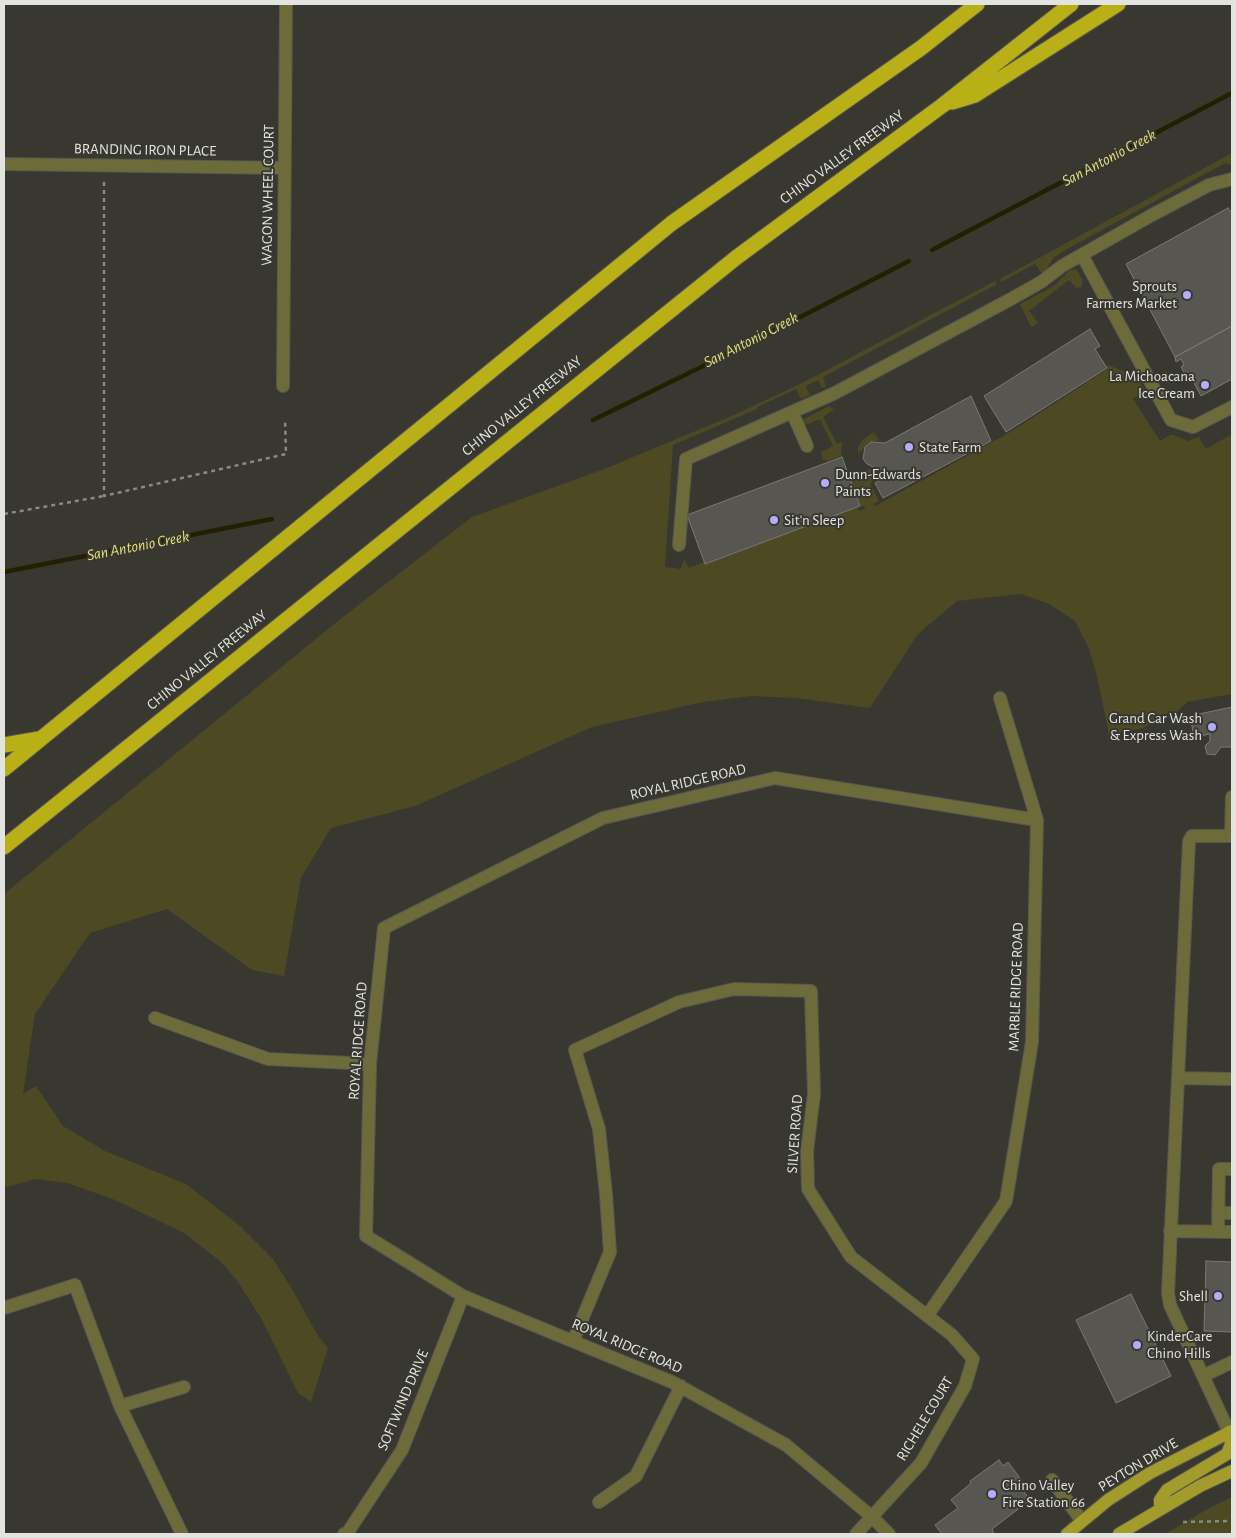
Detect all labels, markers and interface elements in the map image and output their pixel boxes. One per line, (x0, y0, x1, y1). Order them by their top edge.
street label: CHINO VALLEY FREEWAY (776, 106, 908, 208)
street label: WAGON WHEEL COURT (258, 124, 278, 266)
water label: San Antonio Creek (1059, 125, 1159, 191)
street label: BRANDING IRON PLACE (74, 140, 216, 160)
place label: Sprouts Farmers Market (1086, 277, 1177, 312)
marker: Sprouts Farmers Market (1181, 289, 1193, 301)
water label: San Antonio Creek (700, 308, 802, 372)
street label: CHINO VALLEY FREEWAY (458, 352, 586, 460)
place label: La Michoacana Ice Cream (1109, 367, 1195, 402)
marker: La Michoacana Ice Cream (1199, 379, 1211, 391)
place label: State Farm (919, 438, 981, 456)
marker: State Farm (903, 441, 915, 453)
place label: Dunn-Edwards Paints (835, 465, 921, 500)
marker: Dunn-Edwards Paints (819, 477, 831, 489)
place label: Sit'n Sleep (784, 511, 844, 529)
marker: Sit'n Sleep (768, 514, 780, 526)
water label: San Antonio Creek (85, 527, 191, 565)
street label: CHINO VALLEY FREEWAY (143, 606, 271, 714)
place label: Grand Car Wash & Express Wash (1109, 709, 1202, 744)
marker: Grand Car Wash & Express Wash (1206, 721, 1218, 733)
street label: ROYAL RIDGE ROAD (628, 760, 748, 804)
street label: MARBLE RIDGE ROAD (1005, 922, 1027, 1052)
street label: ROYAL RIDGE ROAD (345, 981, 371, 1101)
street label: SILVER ROAD (783, 1094, 807, 1174)
place label: Shell (1179, 1287, 1208, 1305)
marker: Shell (1212, 1290, 1224, 1302)
street label: ROYAL RIDGE ROAD (569, 1315, 685, 1377)
place label: KinderCare Chino Hills (1147, 1327, 1212, 1362)
marker: KinderCare Chino Hills (1131, 1339, 1143, 1351)
street label: SOFTWIND DRIVE (374, 1347, 432, 1453)
street label: RICHELE COURT (893, 1374, 957, 1464)
street label: PEYTON DRIVE (1095, 1434, 1181, 1496)
place label: Chino Valley Fire Station 66 (1002, 1476, 1085, 1511)
marker: Chino Valley Fire Station 66 (986, 1488, 998, 1500)

